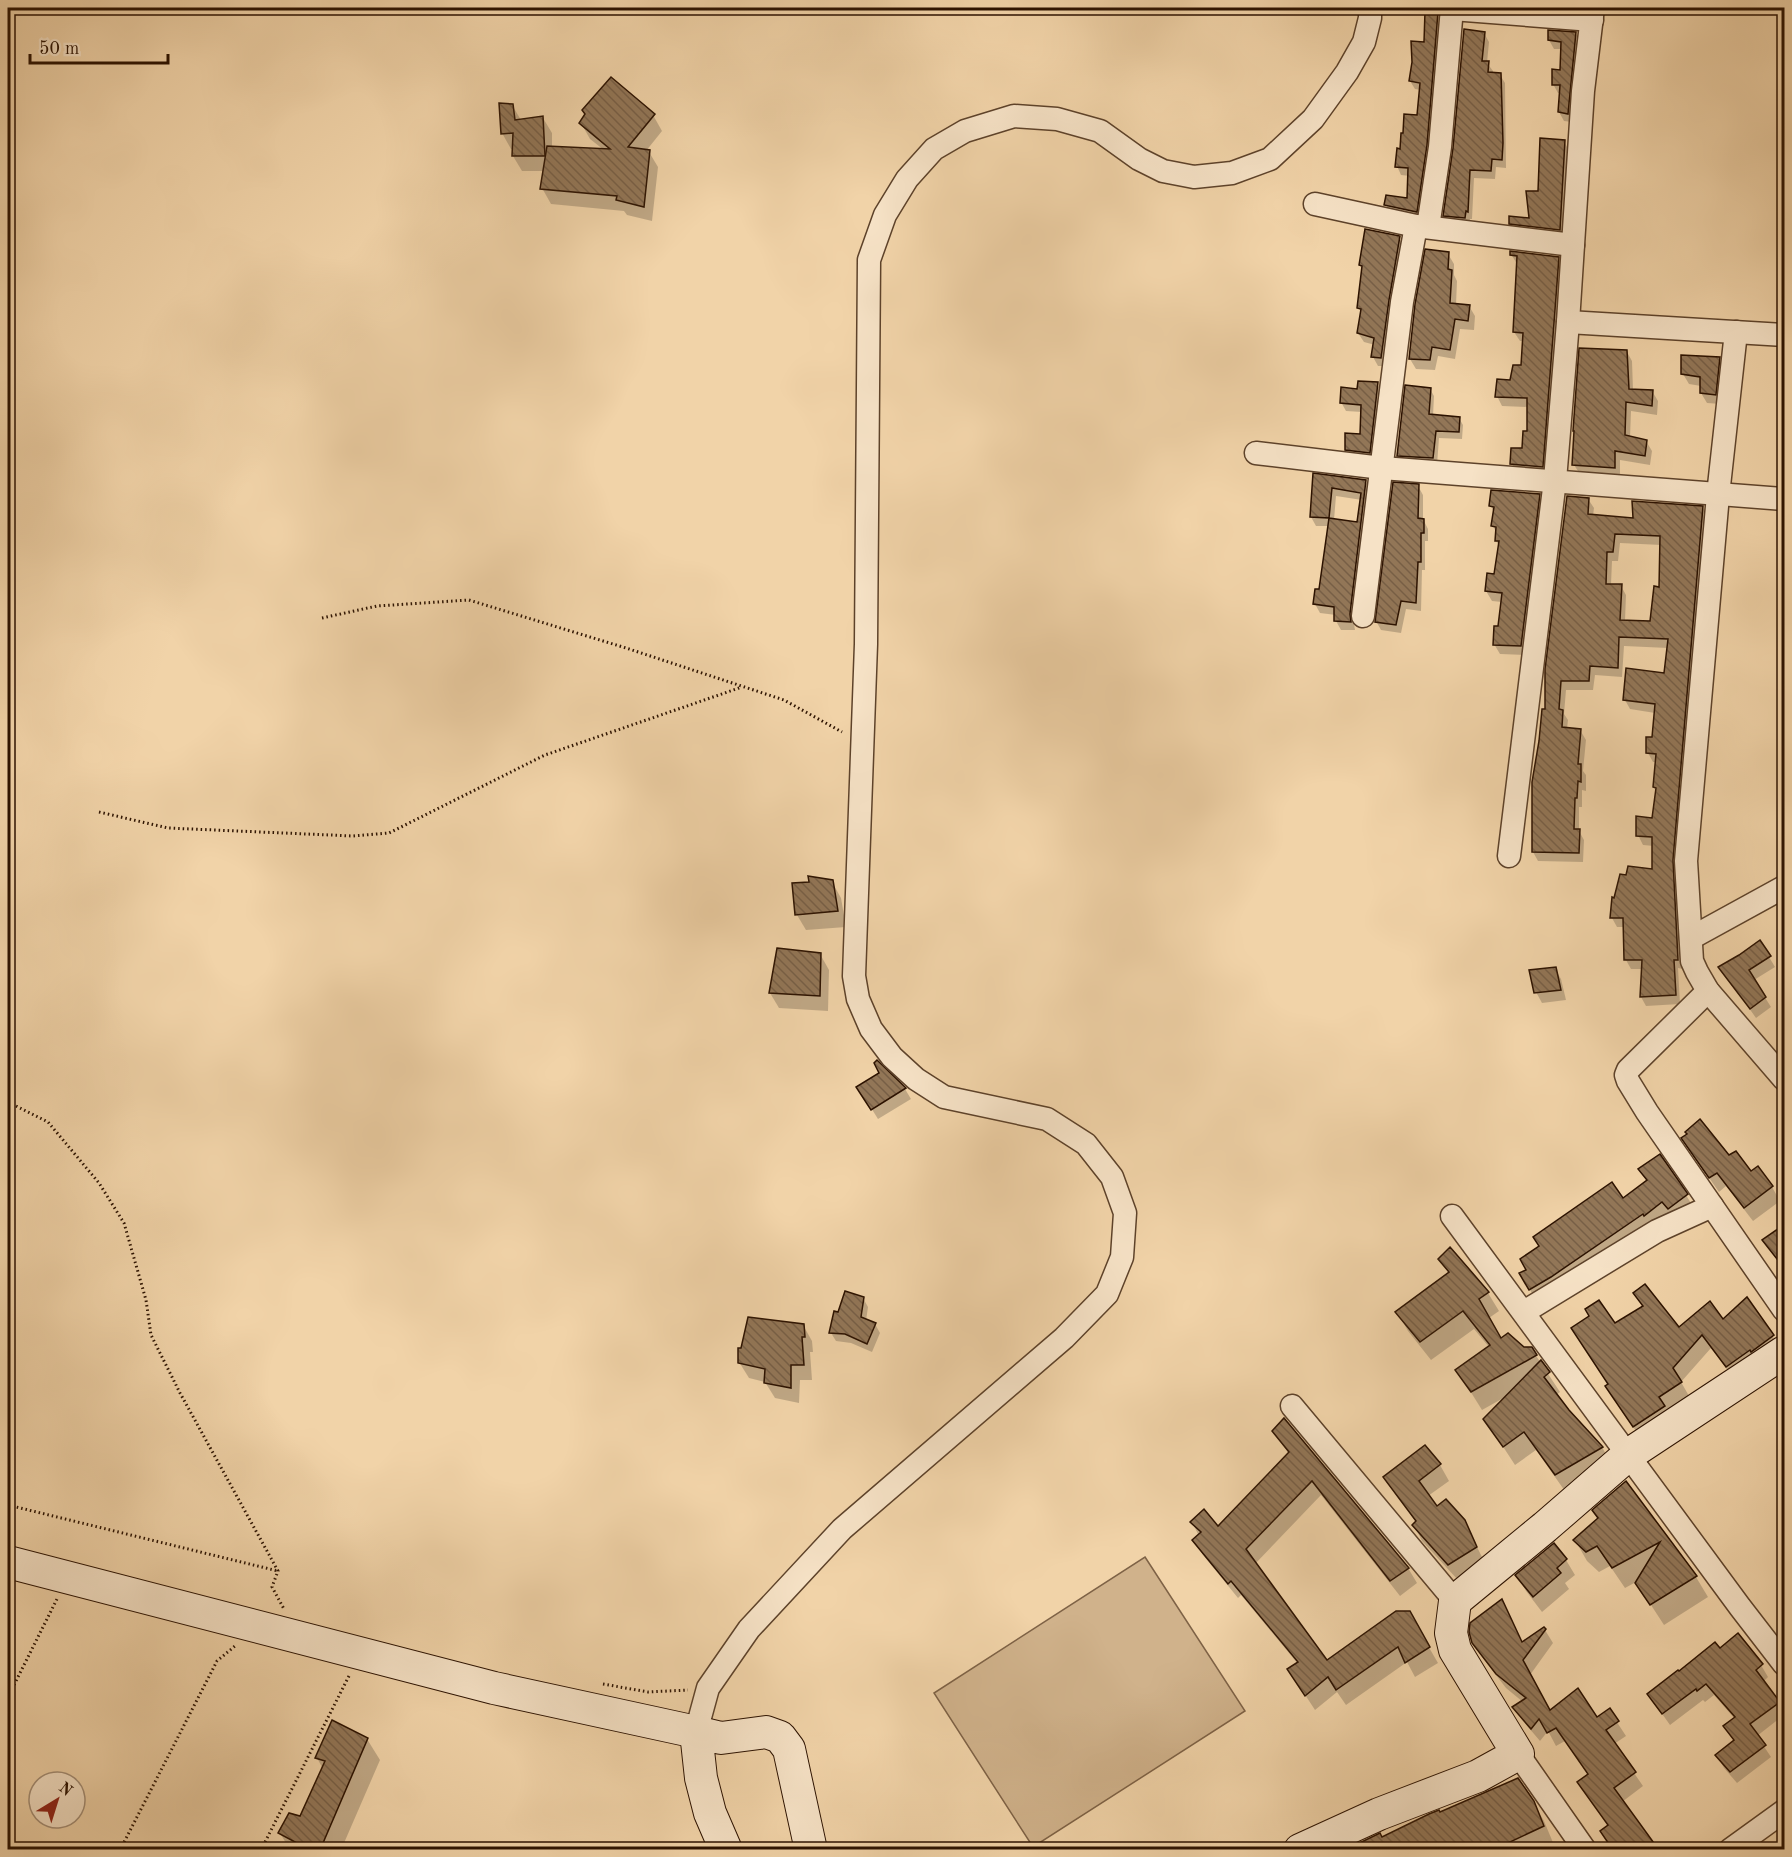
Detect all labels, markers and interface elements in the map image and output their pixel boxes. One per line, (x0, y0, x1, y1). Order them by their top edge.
scale bar (30, 27, 168, 65)
text: 50 m (39, 40, 79, 58)
north arrow (27, 1770, 87, 1830)
text: N (55, 1780, 75, 1800)

